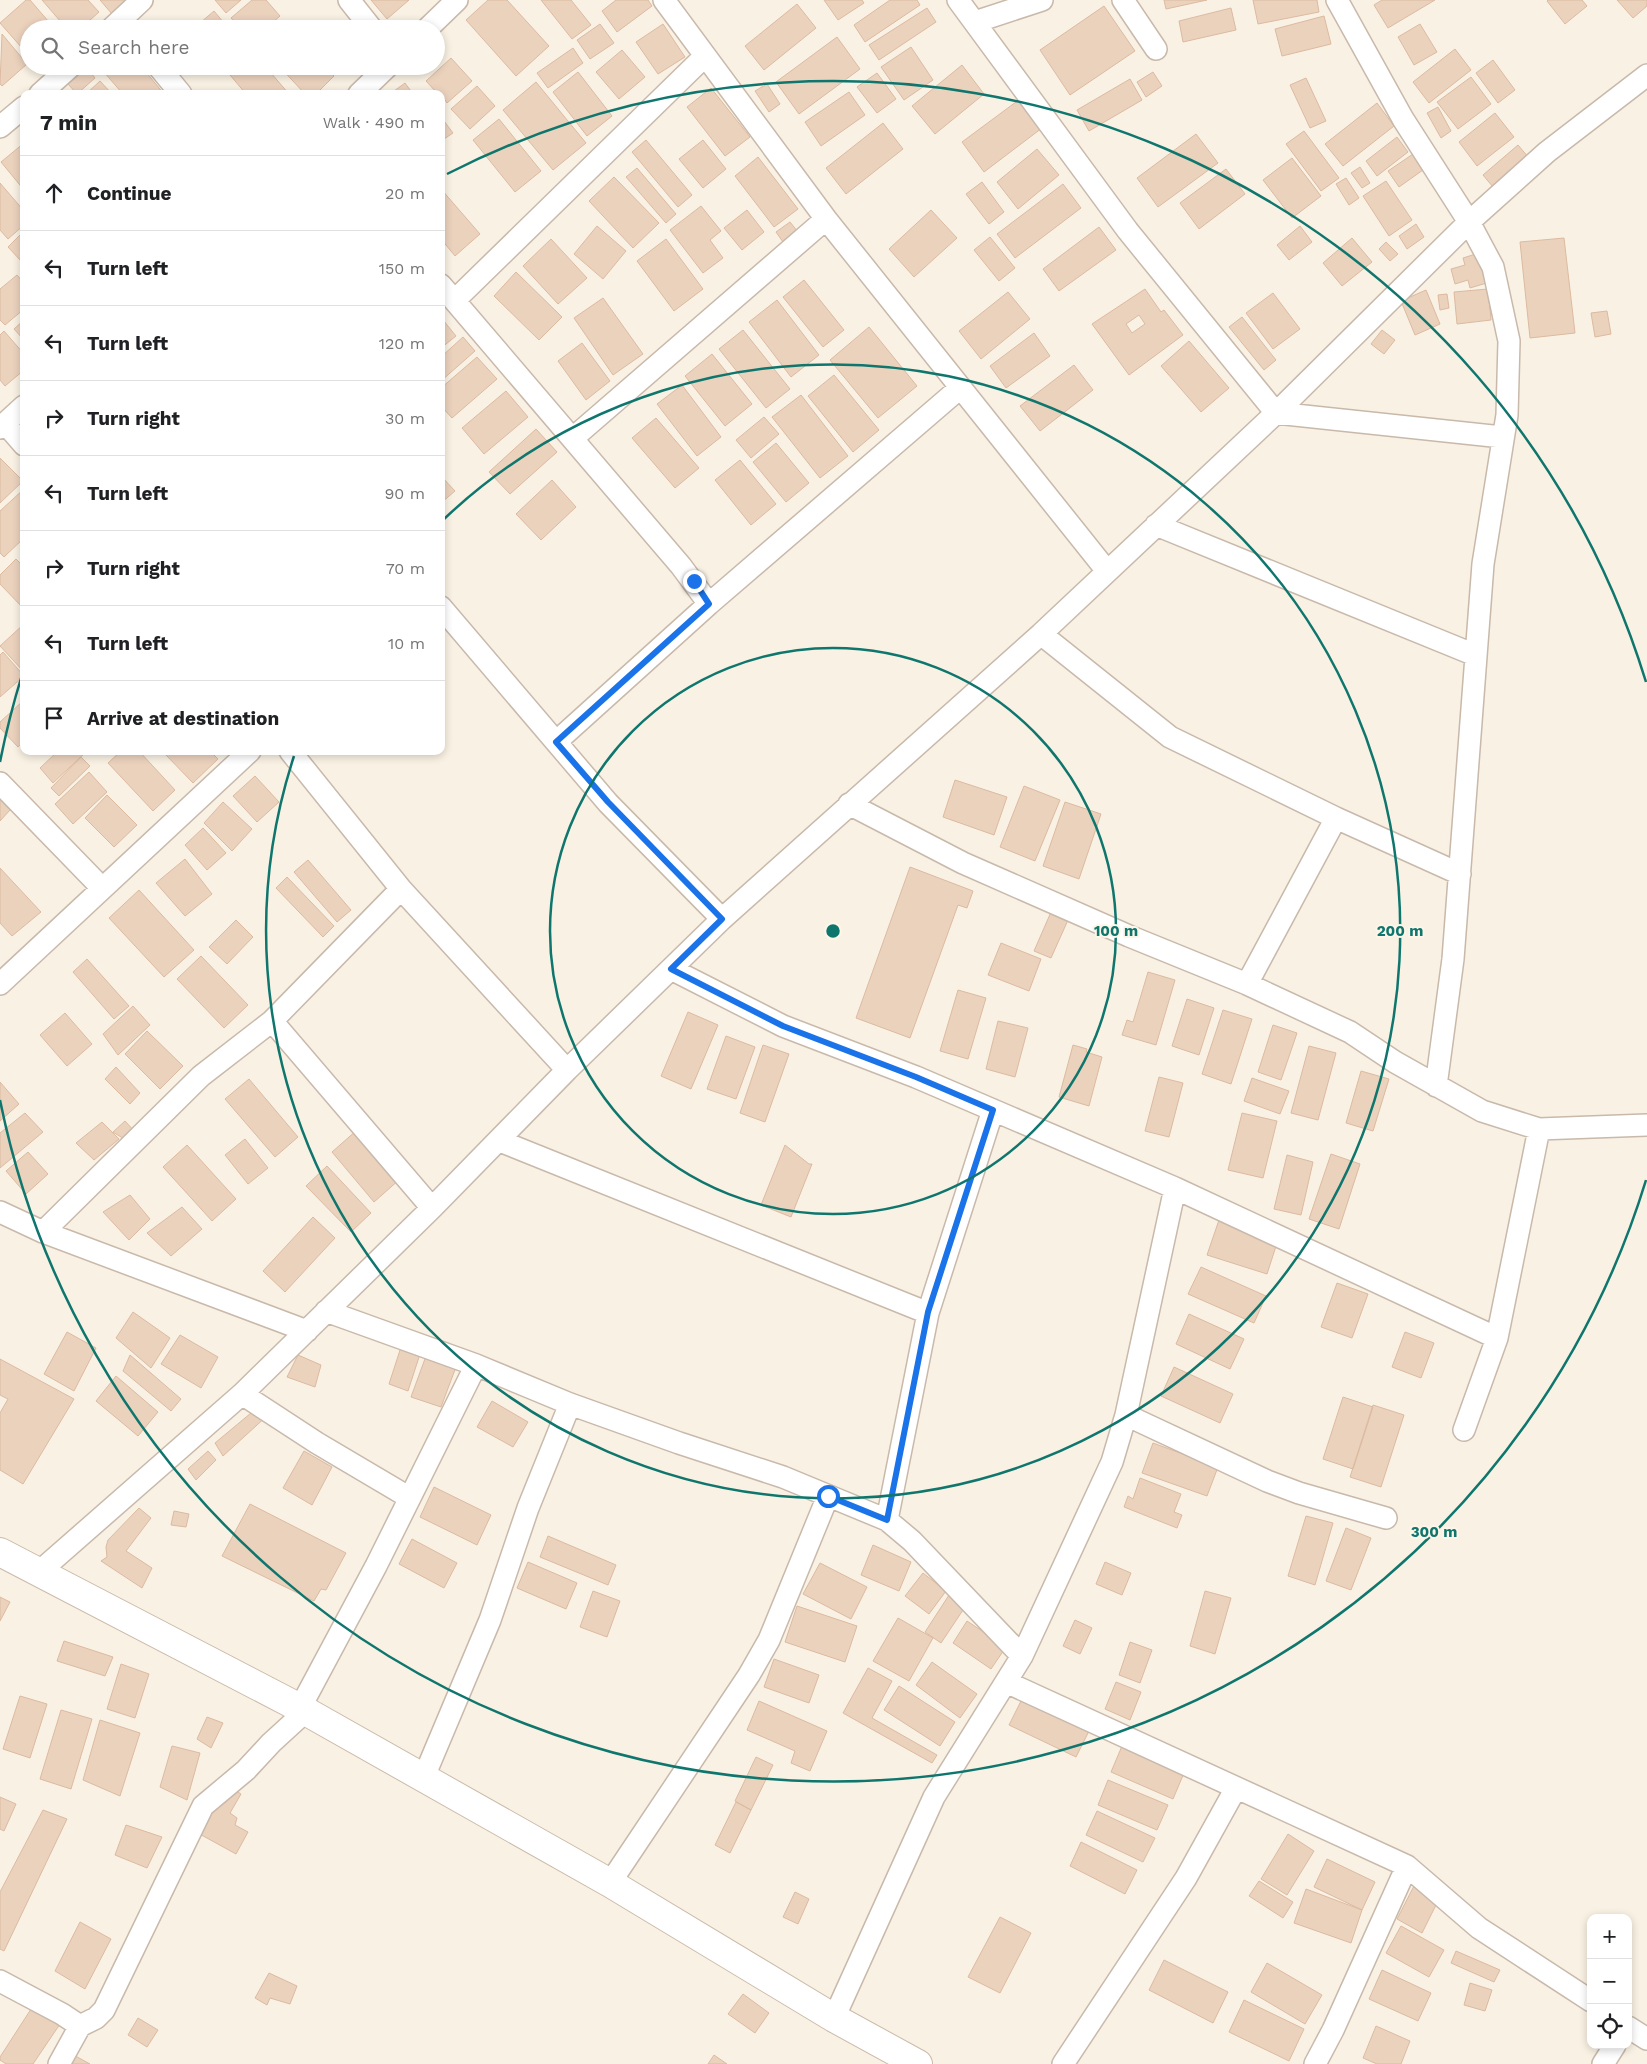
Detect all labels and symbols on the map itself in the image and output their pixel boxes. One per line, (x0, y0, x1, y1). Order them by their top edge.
route end (683, 570, 706, 593)
centre of rings (824, 922, 842, 940)
text: 100 m (1094, 922, 1138, 940)
text: 200 m (1377, 922, 1423, 940)
route start (817, 1485, 840, 1508)
text: 300 m (1411, 1523, 1457, 1541)

